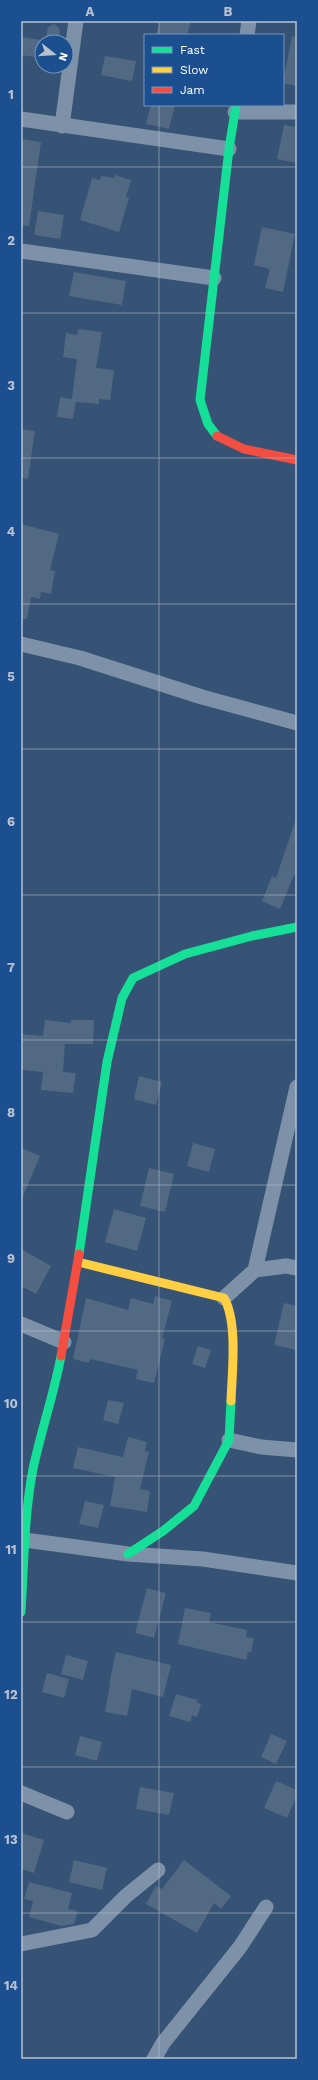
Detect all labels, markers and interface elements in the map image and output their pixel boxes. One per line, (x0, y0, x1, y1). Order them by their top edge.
text: A (86, 4, 95, 19)
text: B (224, 4, 233, 19)
north arrow (34, 34, 74, 74)
legend (144, 34, 284, 106)
text: Fast (180, 43, 205, 57)
text: N (56, 51, 70, 63)
text: Slow (180, 63, 208, 77)
text: Jam (180, 83, 205, 97)
text: 1 (8, 87, 14, 102)
text: 2 (7, 233, 15, 248)
text: 3 (7, 378, 15, 393)
text: 4 (7, 524, 16, 539)
text: 5 (7, 669, 15, 684)
text: 6 (7, 814, 15, 829)
text: 7 (7, 960, 15, 975)
text: 8 (7, 1105, 15, 1120)
text: 9 (7, 1251, 15, 1266)
text: 10 (4, 1396, 18, 1411)
text: 11 (5, 1542, 17, 1557)
text: 12 (4, 1687, 18, 1702)
text: 13 (4, 1832, 18, 1847)
text: 14 (4, 1978, 19, 1993)

